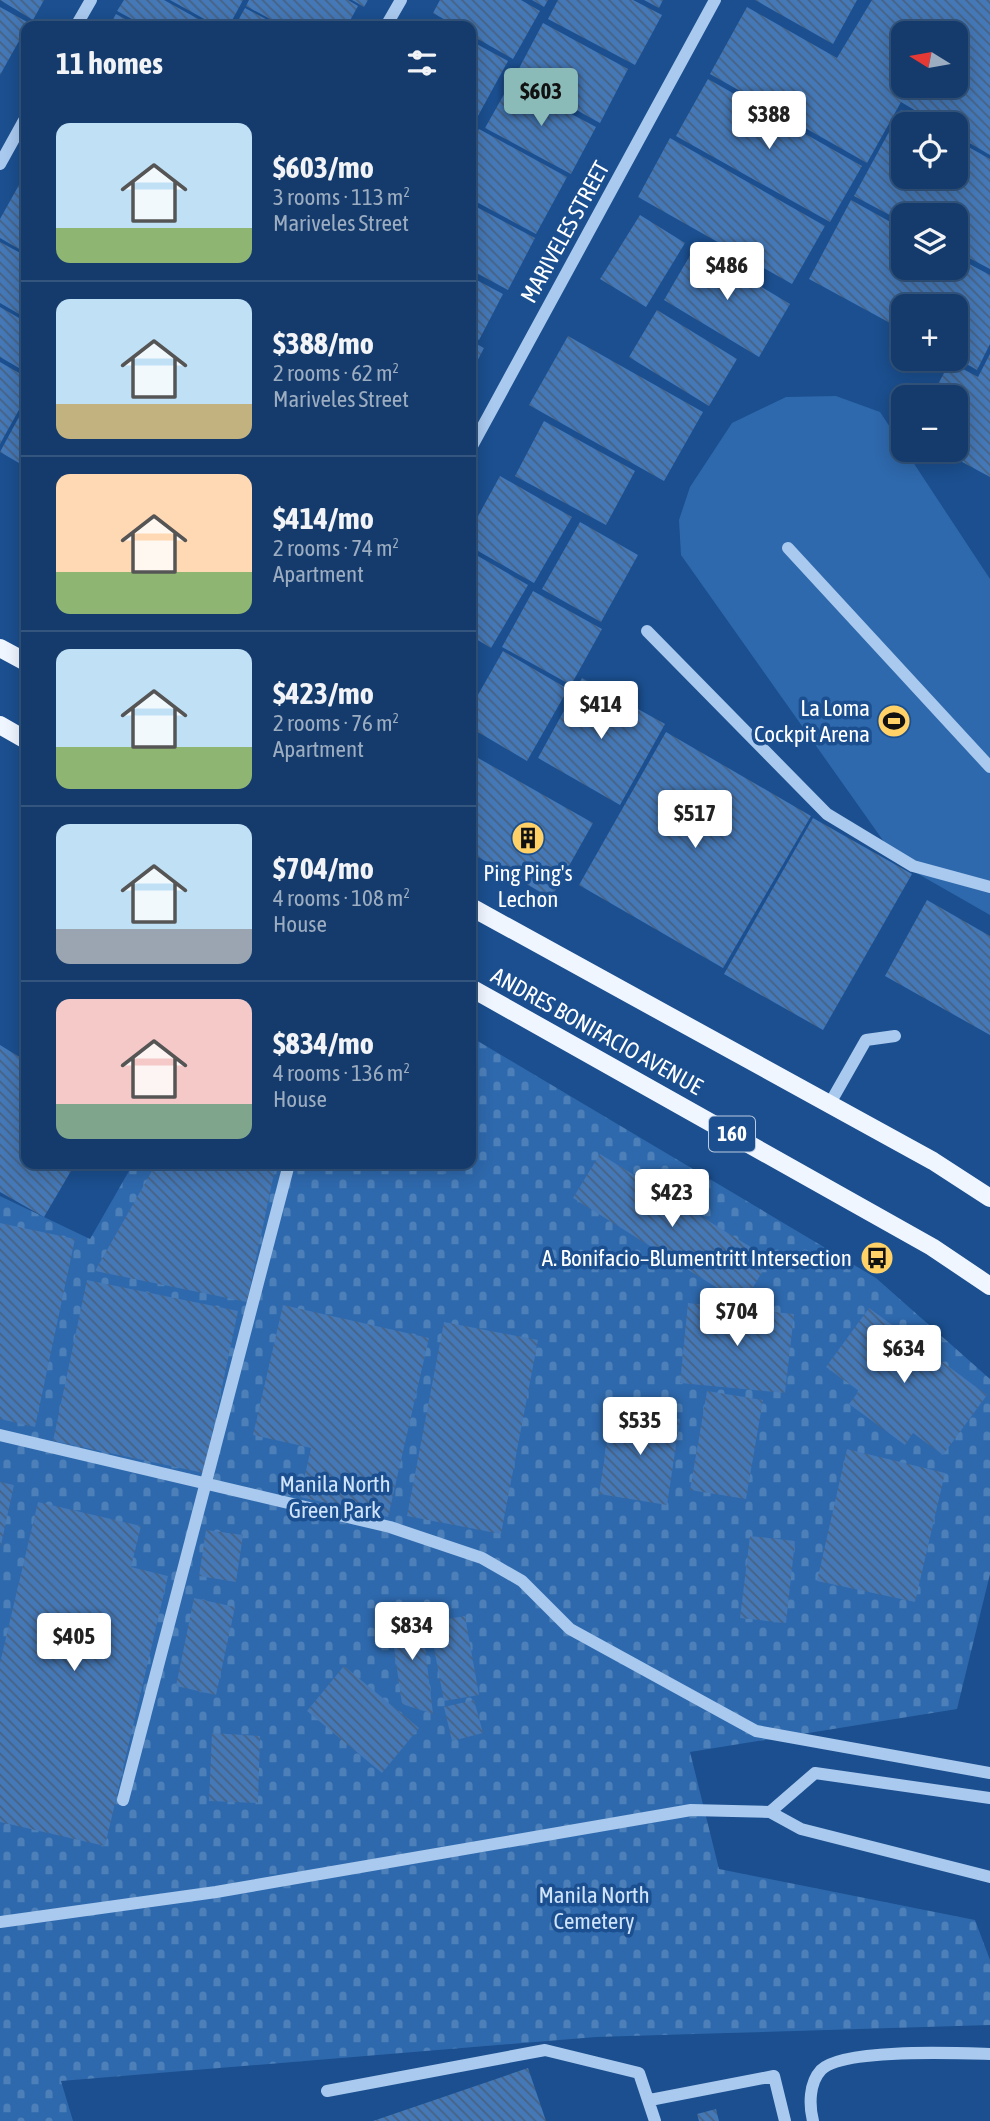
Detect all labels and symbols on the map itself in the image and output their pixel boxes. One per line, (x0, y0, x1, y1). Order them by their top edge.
north arrow (891, 21, 968, 98)
pin: $603 (500, 68, 582, 128)
pin: $388 (728, 92, 810, 151)
street label: MARIVELES STREET (515, 157, 615, 307)
pin: $486 (686, 243, 768, 302)
pin: $414 (560, 682, 642, 741)
place label: La Loma Cockpit Arena (754, 695, 870, 747)
sports icon: La Loma Cockpit Arena (875, 702, 913, 740)
pin: $517 (654, 790, 736, 850)
building icon: Ping Ping's Lechon (509, 819, 547, 857)
place label: Ping Ping's Lechon (483, 860, 573, 912)
street label: ANDRES BONIFACIO AVENUE (487, 962, 707, 1100)
road number: 160 (709, 1116, 755, 1152)
pin: $423 (631, 1170, 713, 1229)
bus stop icon: A. Bonifacio–Blumentritt Intersection (858, 1239, 896, 1277)
place label: A. Bonifacio–Blumentritt Intersection (542, 1245, 852, 1271)
pin: $704 (696, 1288, 778, 1348)
pin: $634 (863, 1326, 945, 1385)
pin: $535 (599, 1398, 681, 1457)
park label: Manila North Green Park (279, 1471, 391, 1523)
pin: $834 (371, 1602, 453, 1662)
pin: $405 (33, 1614, 115, 1673)
park label: Manila North Cemetery (538, 1882, 650, 1934)

